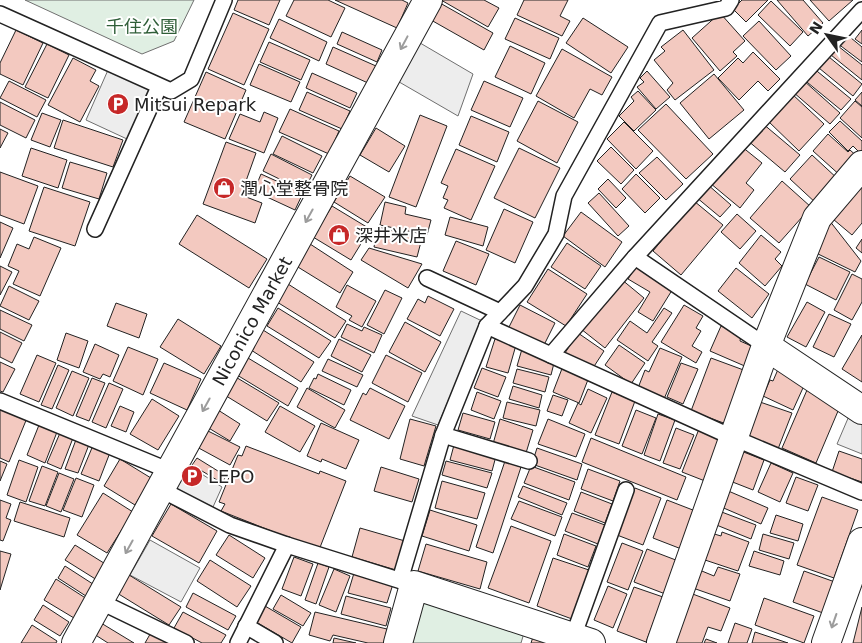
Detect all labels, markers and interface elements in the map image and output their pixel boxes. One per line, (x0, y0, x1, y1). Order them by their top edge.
north arrow (802, 10, 852, 60)
park label: 千住公園 (106, 16, 178, 37)
text: N (806, 19, 826, 37)
one-way arrow (399, 35, 409, 50)
parking icon: Mitsui Repark (106, 92, 130, 116)
place label: Mitsui Repark (134, 94, 257, 115)
shop icon: 潤心堂整骨院 (212, 176, 236, 200)
place label: 潤心堂整骨院 (240, 178, 348, 199)
one-way arrow (304, 208, 313, 223)
shop icon: 深井米店 (327, 223, 351, 247)
place label: 深井米店 (355, 225, 427, 246)
street label: Niconico Market (208, 253, 296, 389)
one-way arrow (201, 397, 211, 411)
parking icon: LEPO (180, 464, 204, 488)
place label: LEPO (208, 466, 254, 487)
one-way arrow (123, 540, 133, 554)
one-way arrow (829, 612, 838, 628)

